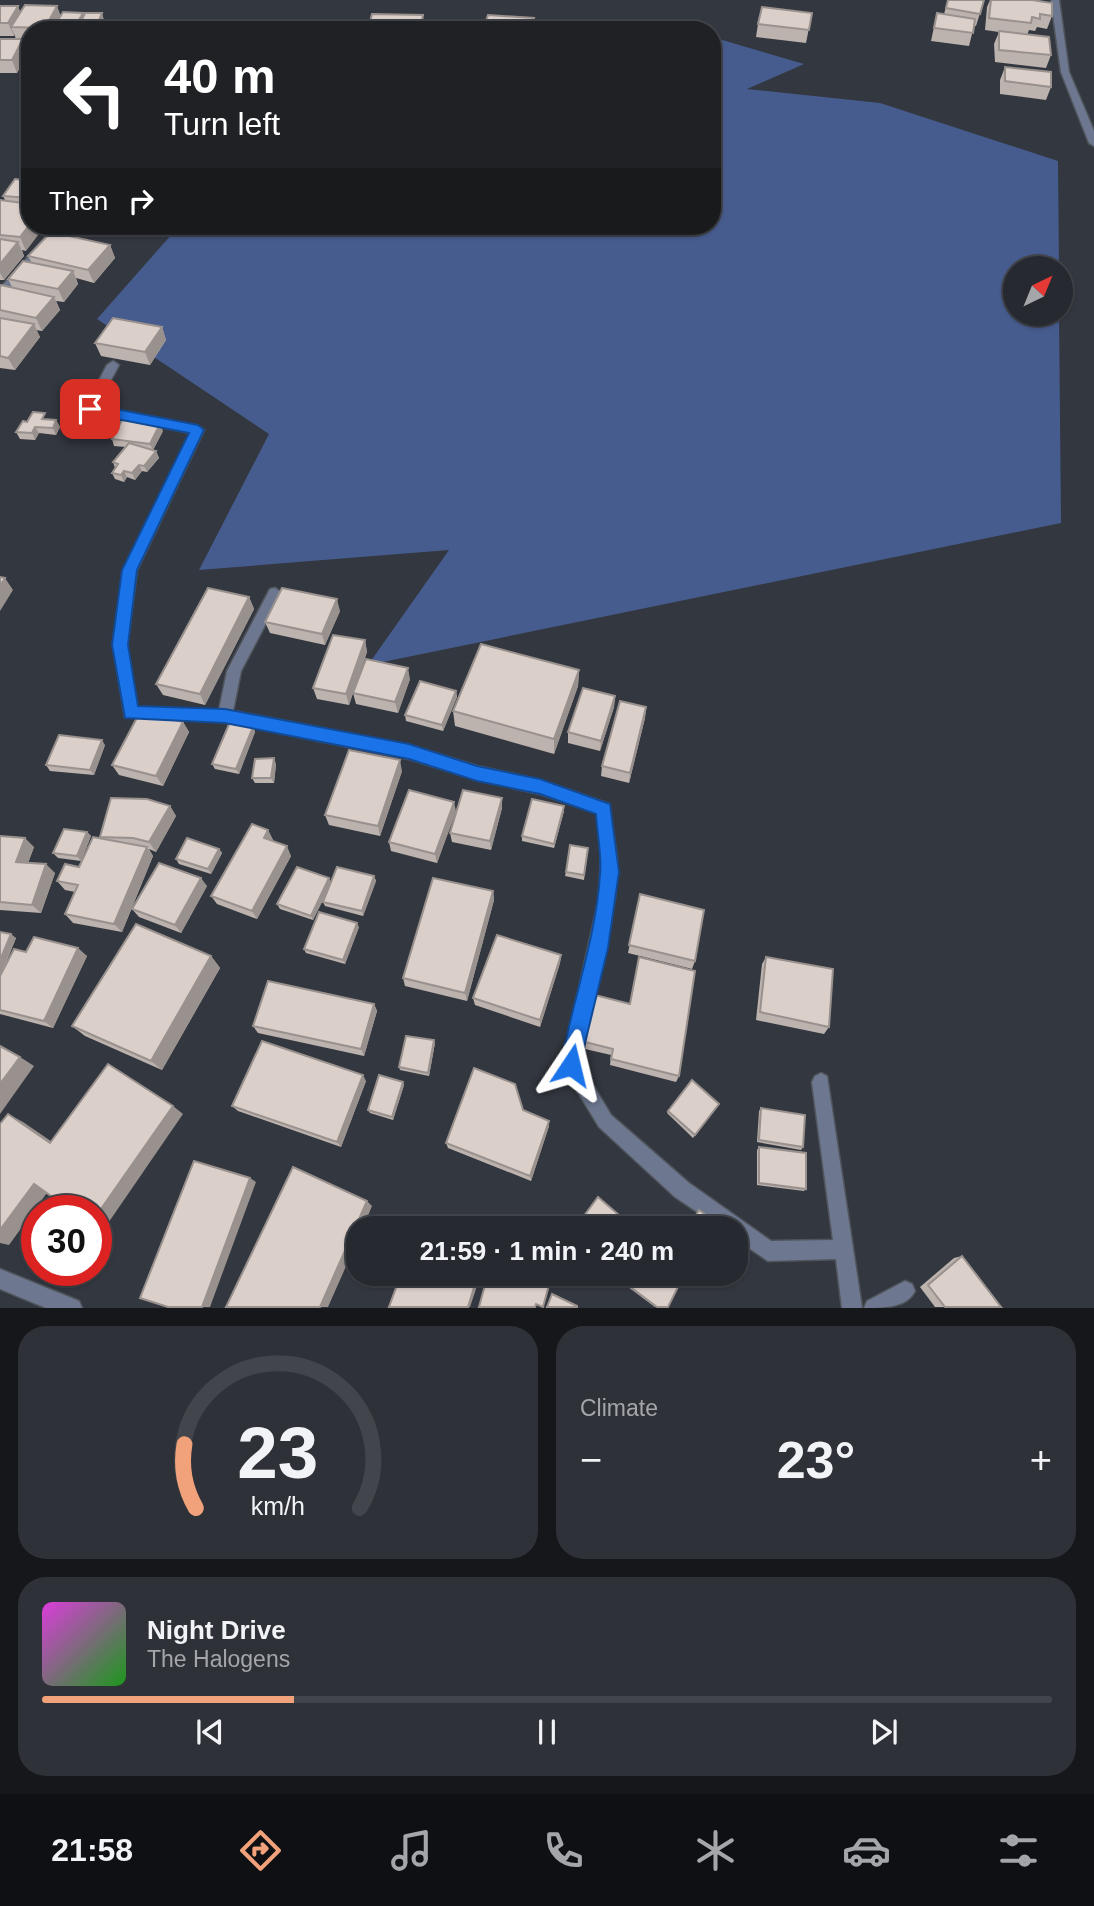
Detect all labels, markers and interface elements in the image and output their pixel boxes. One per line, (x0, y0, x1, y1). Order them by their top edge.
icon: left (49, 49, 140, 140)
text: 40 m (164, 49, 276, 103)
text: Turn left (164, 106, 280, 142)
icon: right (122, 182, 160, 220)
text: Then (49, 186, 108, 216)
north arrow (1003, 256, 1073, 326)
map controls (1003, 256, 1073, 326)
pin (60, 379, 120, 439)
icon: arrive (71, 390, 109, 428)
position arrow (534, 1028, 608, 1102)
speed limit sign: 30 (21, 1195, 112, 1286)
text: 21:59 · 1 min · 240 m (420, 1236, 674, 1266)
text: Climate (580, 1395, 658, 1421)
text: 23 (238, 1413, 318, 1494)
text: 23° (777, 1431, 855, 1489)
text: − (580, 1439, 602, 1481)
text: + (1030, 1439, 1052, 1481)
text: km/h (251, 1492, 305, 1520)
text: Night Drive (147, 1615, 286, 1645)
text: The Halogens (147, 1646, 290, 1672)
icon: previous (191, 1713, 229, 1751)
icon: pause (528, 1713, 566, 1751)
icon: next (865, 1713, 903, 1751)
icon: directions (236, 1826, 285, 1875)
icon: music (387, 1826, 436, 1875)
icon: phone (539, 1826, 588, 1875)
icon: climate (691, 1826, 740, 1875)
icon: car (842, 1826, 891, 1875)
icon: filters (994, 1826, 1043, 1875)
text: 21:58 (51, 1832, 133, 1868)

